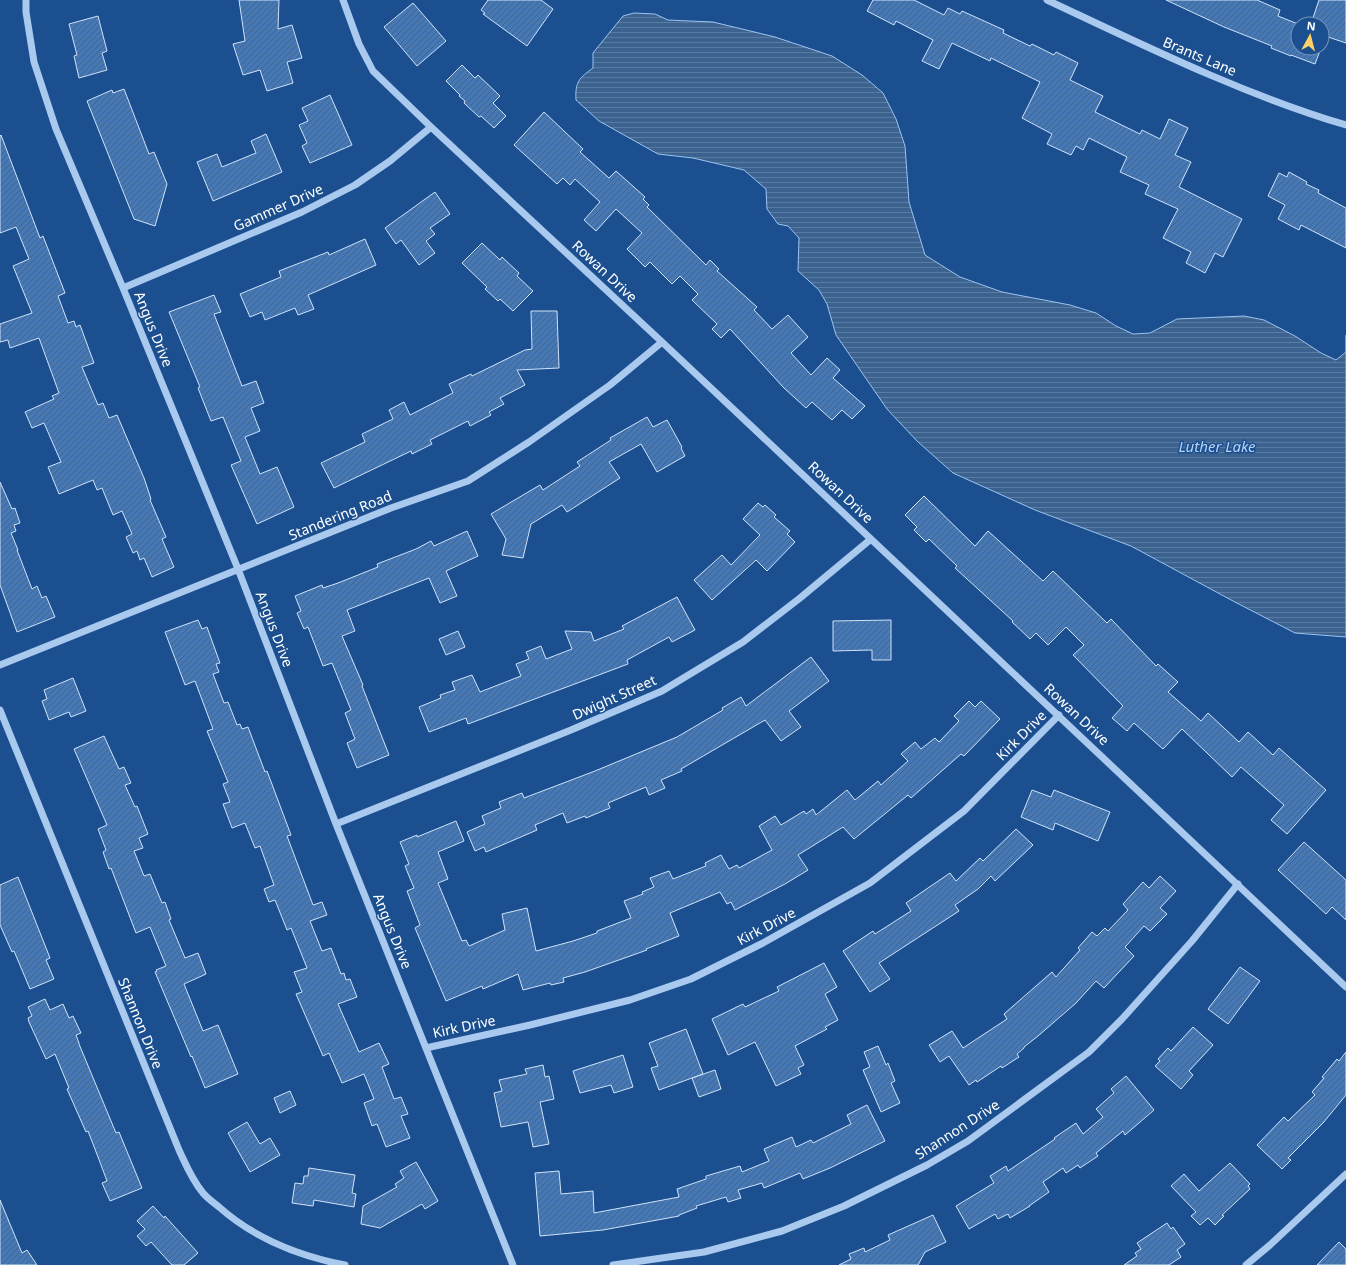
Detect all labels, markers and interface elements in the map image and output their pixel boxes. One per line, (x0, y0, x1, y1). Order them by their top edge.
north arrow (1290, 16, 1330, 56)
text: N (1306, 18, 1317, 34)
street label: Brants Lane (1160, 32, 1240, 80)
street label: Gammer Drive (230, 179, 326, 235)
street label: Rowan Drive (568, 236, 642, 306)
street label: Angus Drive (130, 288, 178, 370)
water label: Luther Lake (1178, 436, 1256, 456)
street label: Rowan Drive (804, 457, 878, 527)
street label: Standering Road (286, 486, 394, 544)
street label: Angus Drive (252, 588, 298, 670)
street label: Dwight Street (569, 670, 659, 724)
street label: Rowan Drive (1040, 679, 1114, 749)
street label: Kirk Drive (992, 706, 1050, 764)
street label: Angus Drive (369, 890, 417, 972)
street label: Kirk Drive (733, 903, 799, 949)
street label: Shannon Drive (114, 975, 168, 1072)
street label: Kirk Drive (431, 1010, 497, 1042)
street label: Shannon Drive (911, 1095, 1003, 1163)

